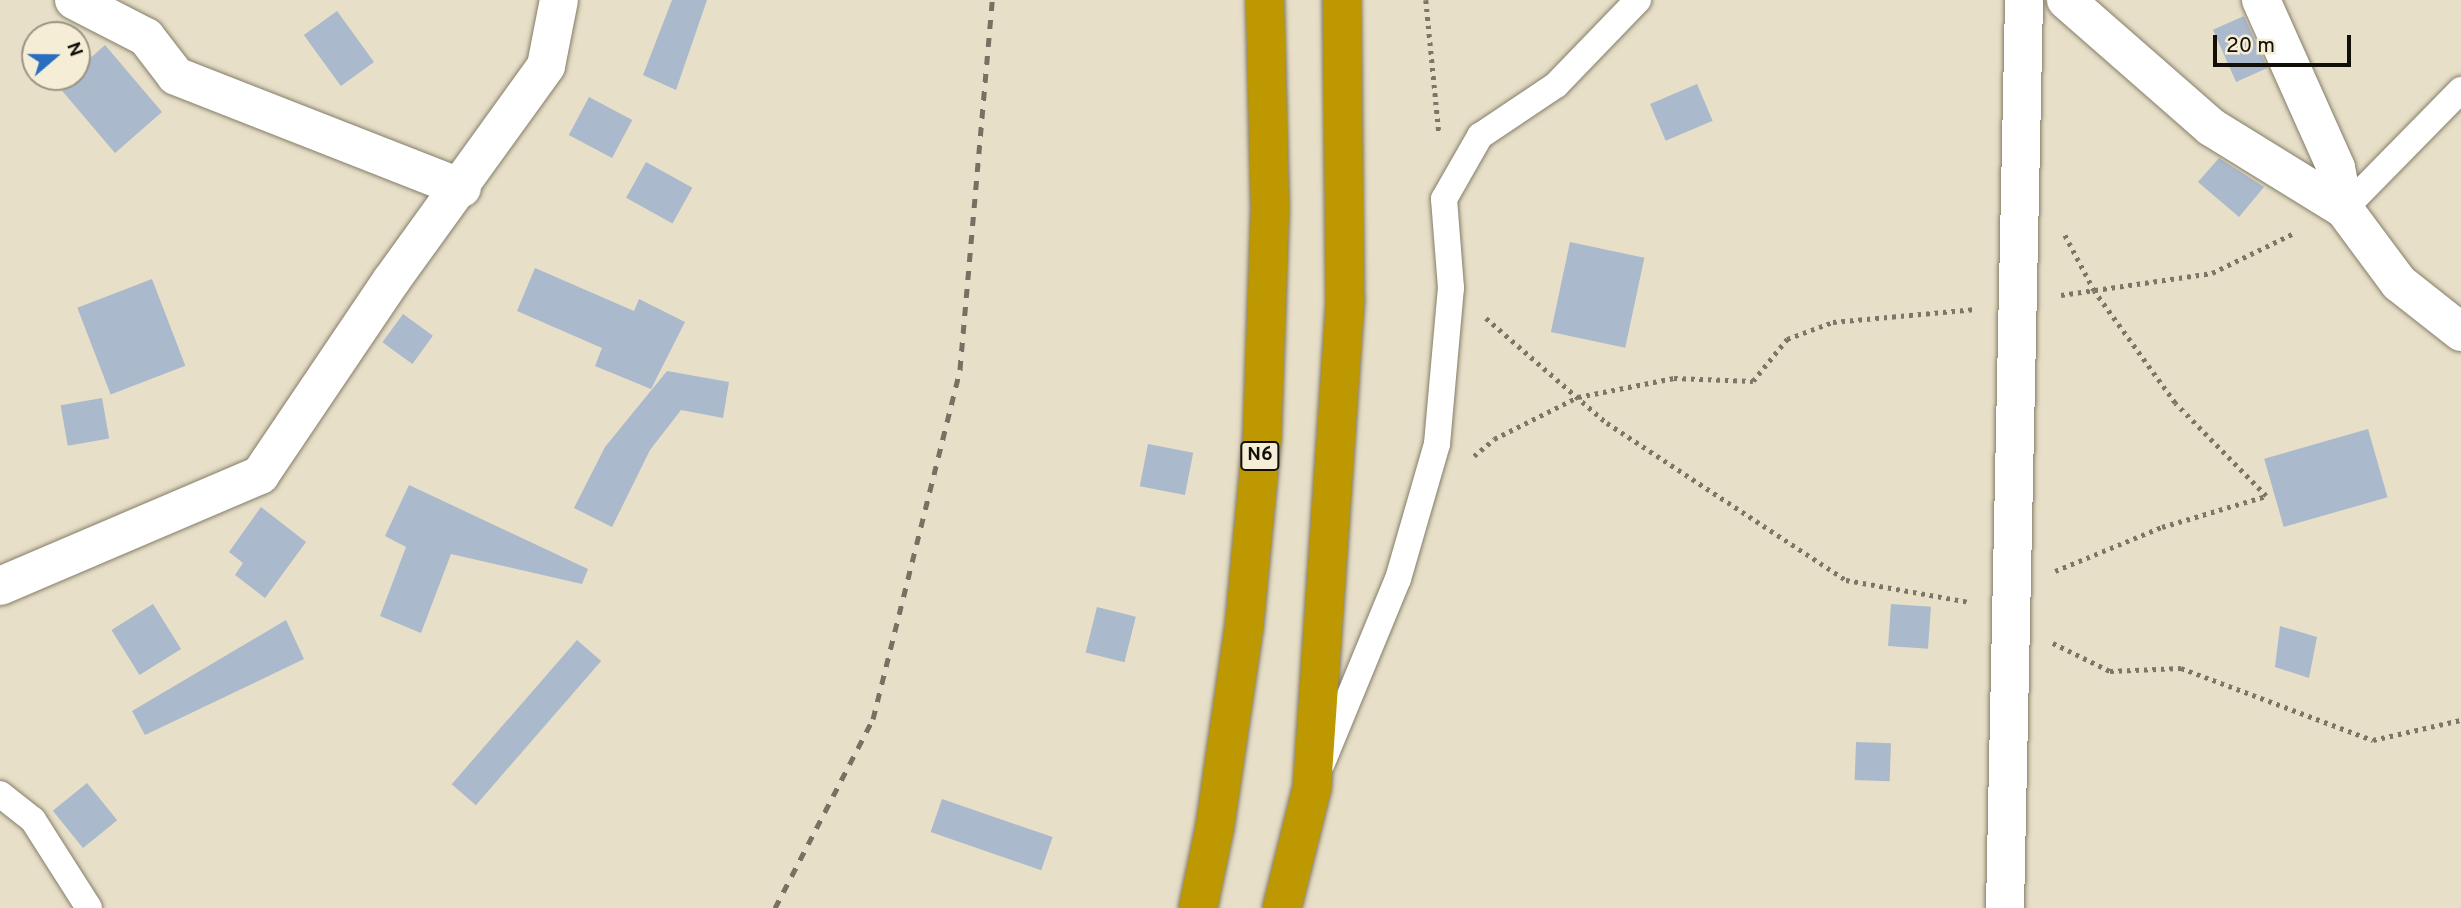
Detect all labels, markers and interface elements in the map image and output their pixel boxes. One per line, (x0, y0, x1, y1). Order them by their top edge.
north arrow (21, 21, 91, 91)
scale bar (2216, 21, 2354, 65)
text: 20 m (2226, 33, 2275, 60)
text: N (60, 39, 87, 60)
road number: N6 (1239, 440, 1281, 471)

